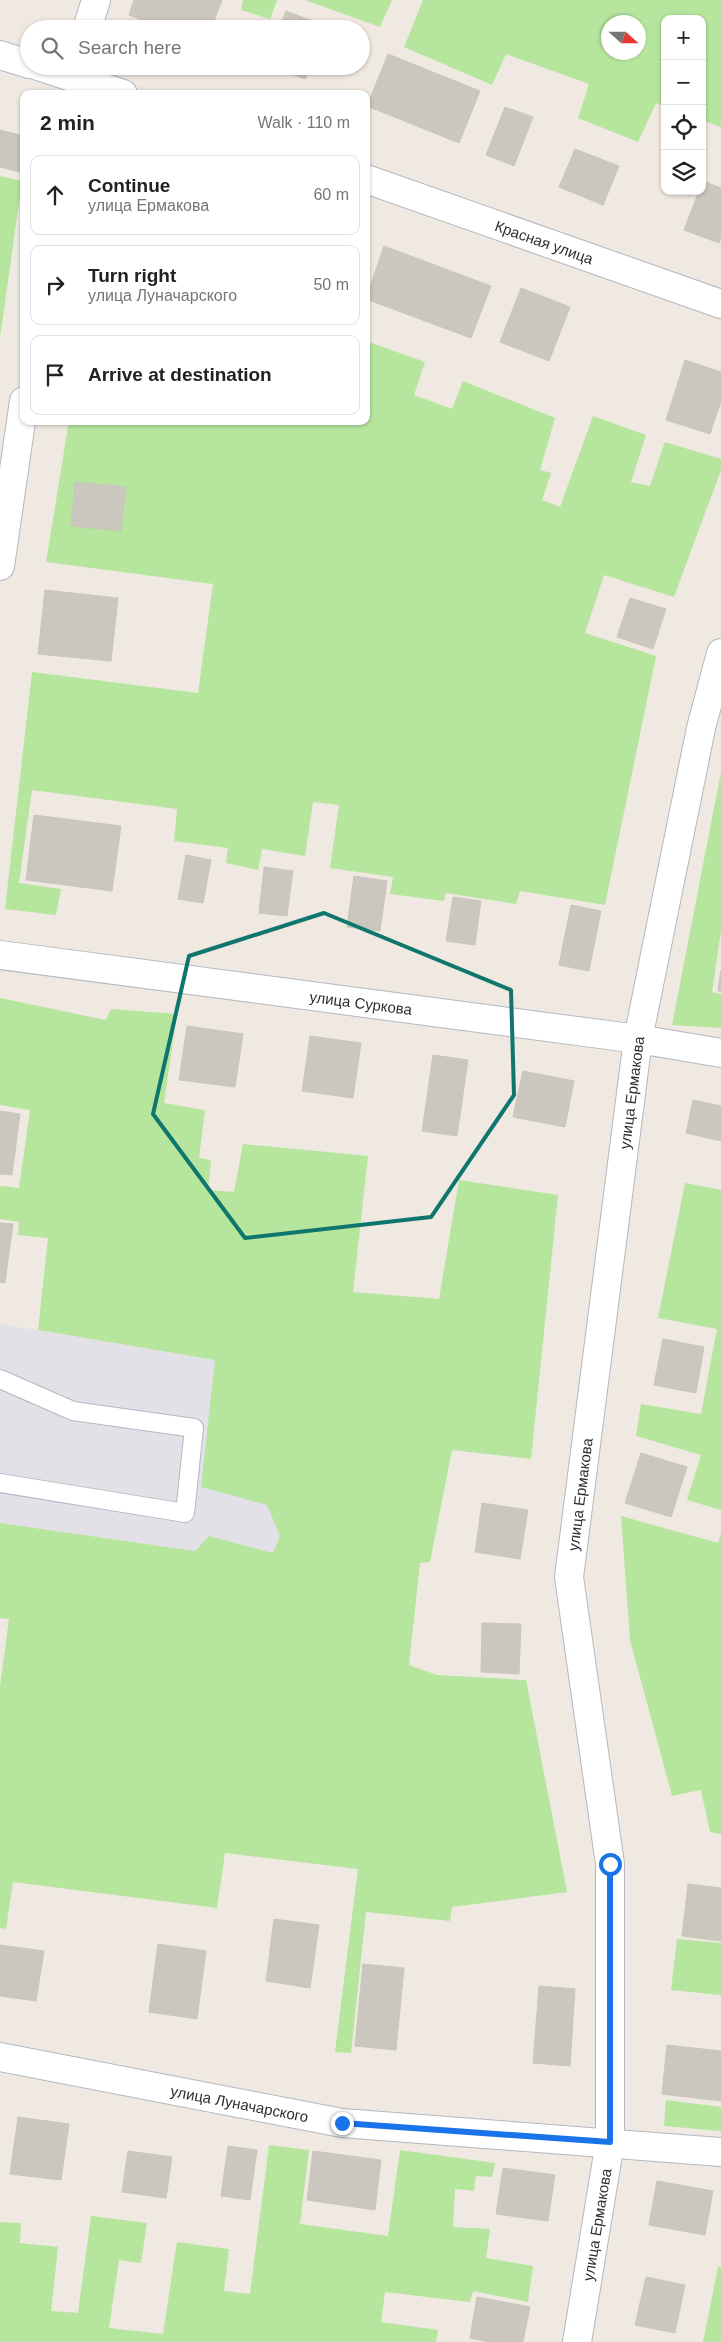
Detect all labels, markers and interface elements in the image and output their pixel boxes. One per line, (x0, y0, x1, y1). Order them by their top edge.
north arrow (601, 15, 646, 60)
map controls (661, 15, 706, 195)
button: + (661, 15, 706, 60)
search box (20, 20, 370, 75)
icon: search (38, 34, 66, 62)
text: Search here (78, 37, 182, 58)
button: − (661, 60, 706, 105)
button: locate (661, 105, 706, 150)
text: 2 min (40, 111, 95, 134)
text: Walk · 110 m (258, 114, 350, 131)
button: layers (661, 150, 706, 195)
text: Continue (88, 175, 170, 196)
icon: ahead (41, 181, 69, 209)
text: 60 m (313, 186, 349, 203)
text: улица Ермакова (88, 197, 209, 214)
street label: Красная улица (493, 217, 596, 267)
text: Turn right (88, 265, 176, 286)
icon: right (41, 271, 69, 299)
text: 50 m (313, 276, 349, 293)
text: улица Луначарского (88, 287, 237, 304)
icon: arrive (41, 361, 69, 389)
text: Arrive at destination (88, 364, 272, 385)
street label: улица Суркова (309, 987, 414, 1018)
street label: улица Ермакова (615, 1034, 647, 1150)
street label: улица Ермакова (564, 1436, 595, 1552)
route start (599, 1853, 622, 1876)
street label: улица Луначарского (169, 2082, 310, 2125)
route end (331, 2112, 354, 2135)
street label: улица Ермакова (579, 2166, 614, 2282)

